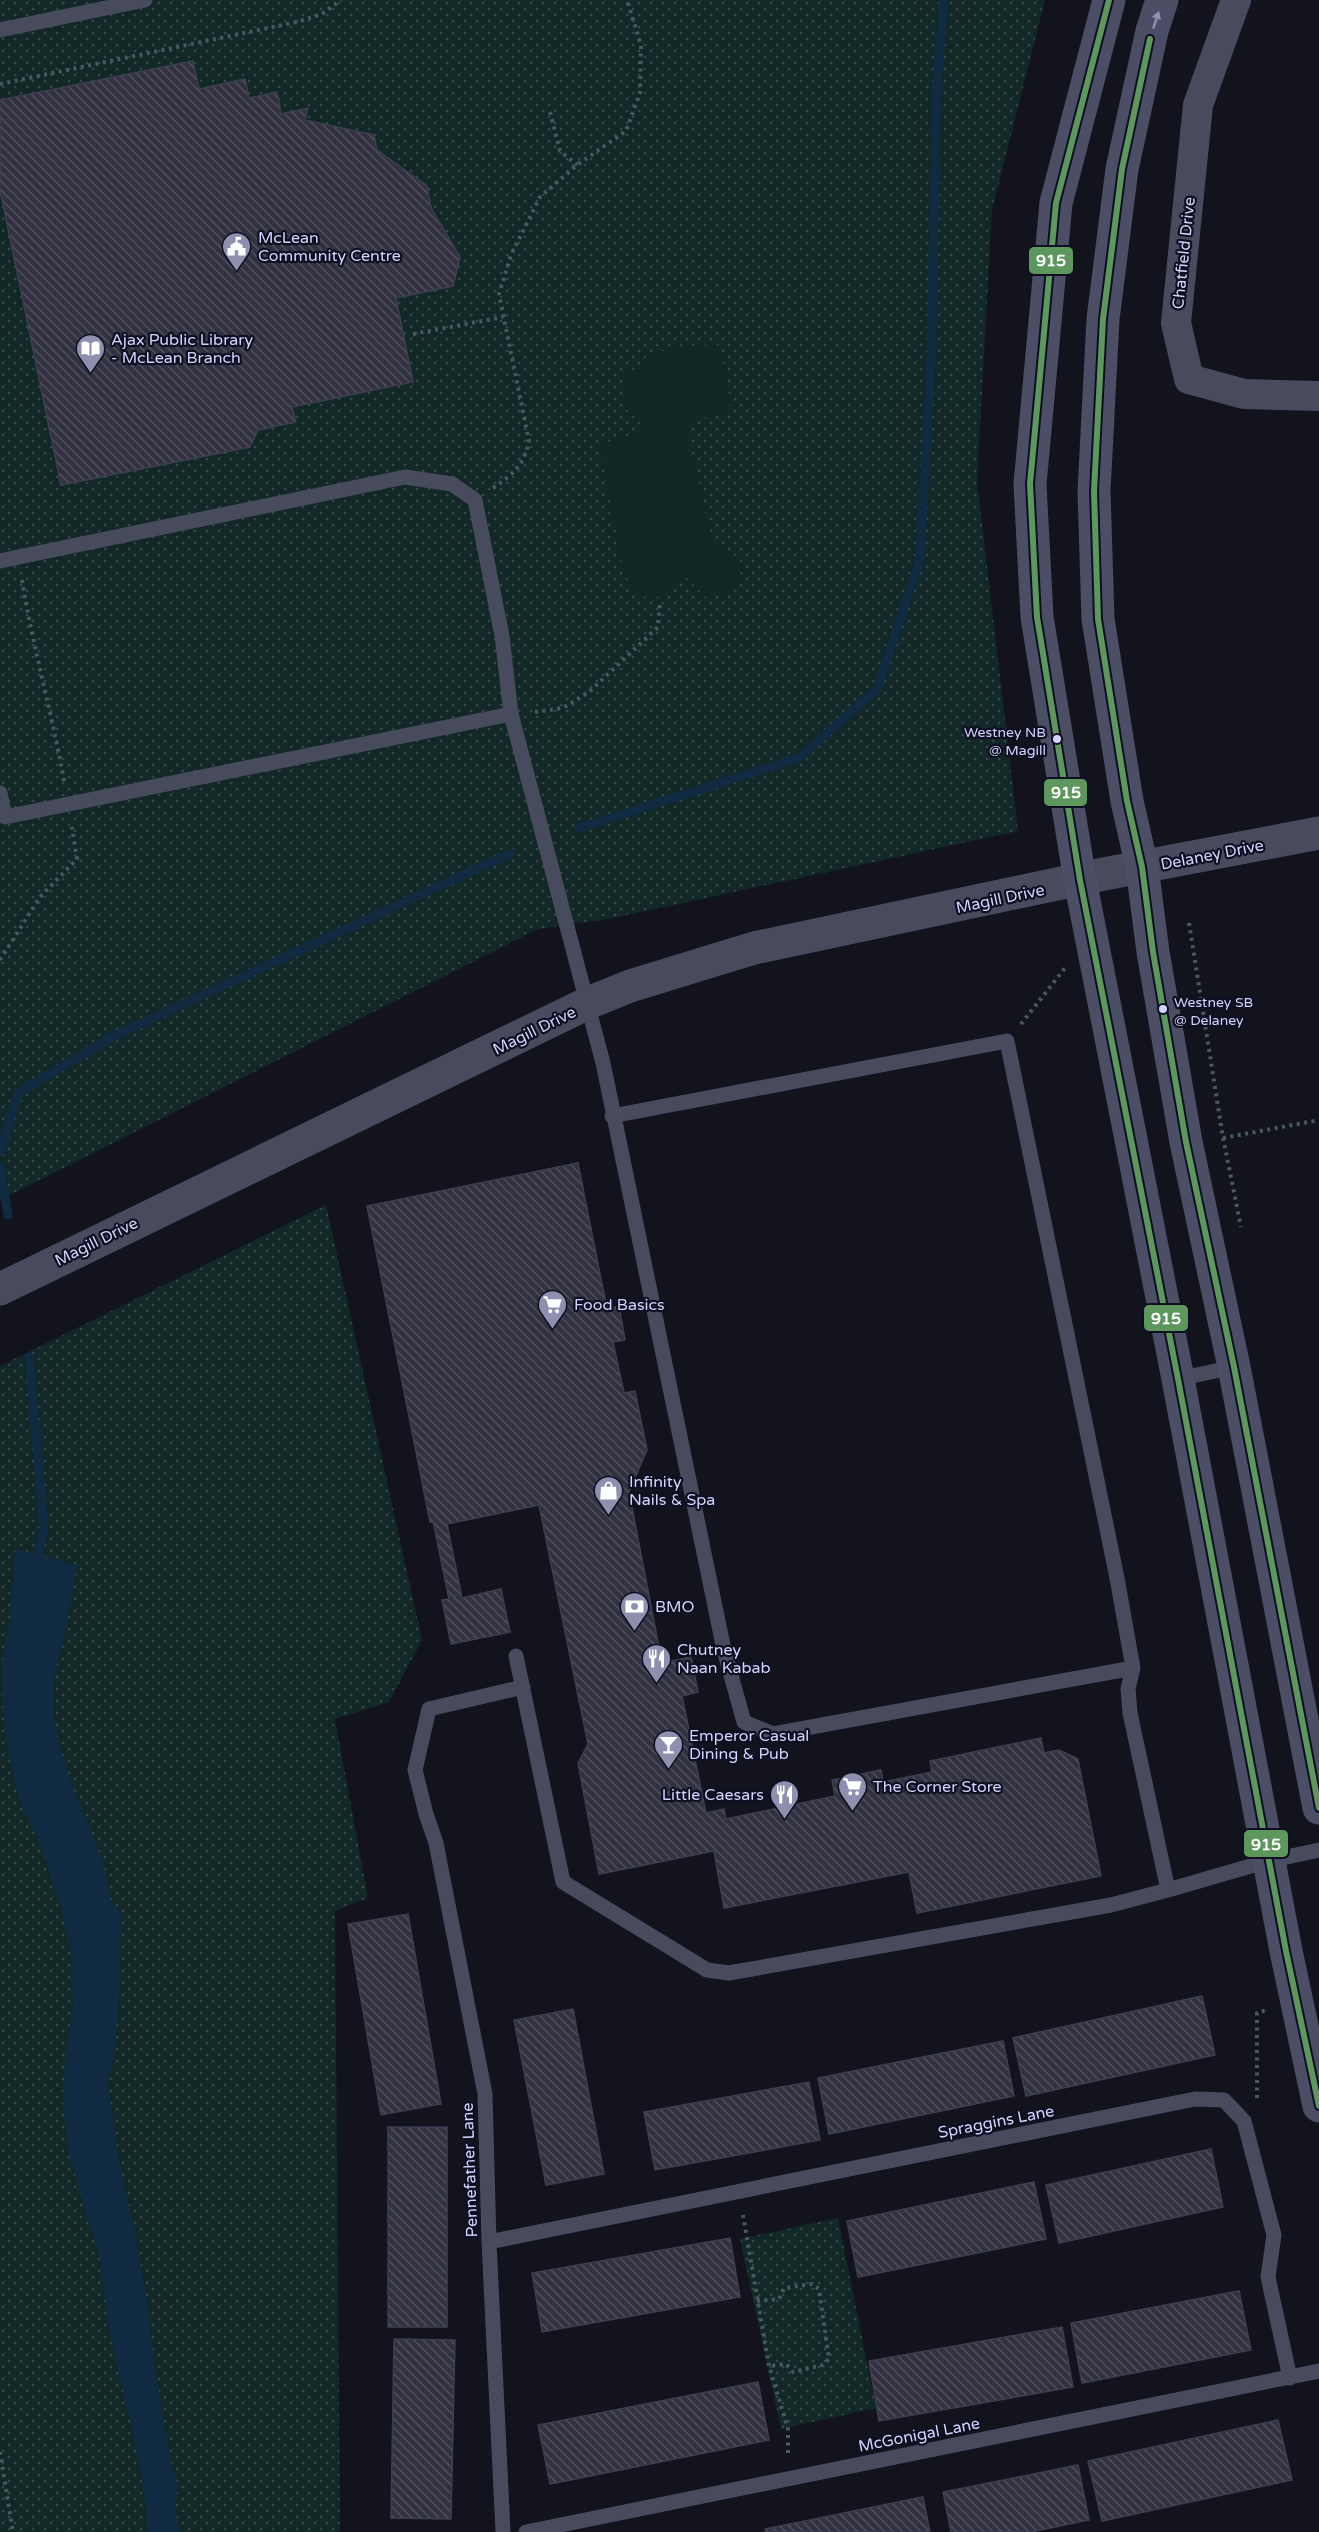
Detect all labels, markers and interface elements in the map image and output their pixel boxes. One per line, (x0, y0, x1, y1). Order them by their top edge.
one-way arrow (1151, 11, 1161, 29)
street label: Chatfield Drive (1168, 196, 1200, 310)
place label: McLean Community Centre (258, 228, 401, 266)
public building icon: McLean Community Centre (221, 230, 253, 272)
line badge: 915 (1028, 246, 1074, 275)
text: 915 (1036, 251, 1066, 271)
place label: Ajax Public Library - McLean Branch (111, 330, 253, 368)
library icon: Ajax Public Library - McLean Branch (74, 332, 106, 374)
place label: Westney NB @ Magill (964, 724, 1046, 759)
marker: Westney NB @ Magill (1051, 733, 1063, 745)
line badge: 915 (1043, 778, 1088, 807)
text: 915 (1051, 783, 1081, 803)
street label: Delaney Drive (1159, 835, 1265, 875)
street label: Magill Drive (954, 880, 1046, 918)
place label: Westney SB @ Delaney (1174, 994, 1253, 1029)
street label: Magill Drive (490, 1002, 579, 1060)
marker: Westney SB @ Delaney (1157, 1003, 1169, 1015)
street label: Magill Drive (52, 1213, 141, 1271)
supermarket icon: Food Basics (537, 1288, 569, 1330)
place label: Food Basics (574, 1295, 665, 1315)
line badge: 915 (1143, 1304, 1189, 1332)
text: 915 (1151, 1309, 1181, 1329)
place label: Infinity Nails & Spa (629, 1472, 715, 1510)
shop icon: Infinity Nails & Spa (592, 1474, 624, 1516)
bank icon: BMO (618, 1590, 650, 1632)
place label: BMO (655, 1597, 695, 1617)
place label: Chutney Naan Kabab (677, 1640, 771, 1678)
restaurant icon: Chutney Naan Kabab (640, 1642, 672, 1684)
place label: Emperor Casual Dining & Pub (689, 1726, 809, 1764)
bar icon: Emperor Casual Dining & Pub (652, 1728, 684, 1770)
supermarket icon: The Corner Store (836, 1770, 868, 1812)
place label: The Corner Store (873, 1777, 1002, 1797)
restaurant icon: Little Caesars (769, 1778, 801, 1820)
place label: Little Caesars (662, 1785, 764, 1805)
line badge: 915 (1243, 1829, 1289, 1858)
text: 915 (1251, 1835, 1281, 1855)
street label: Spraggins Lane (937, 2101, 1056, 2143)
street label: Pennefather Lane (458, 2102, 482, 2238)
street label: McGonigal Lane (857, 2413, 982, 2457)

